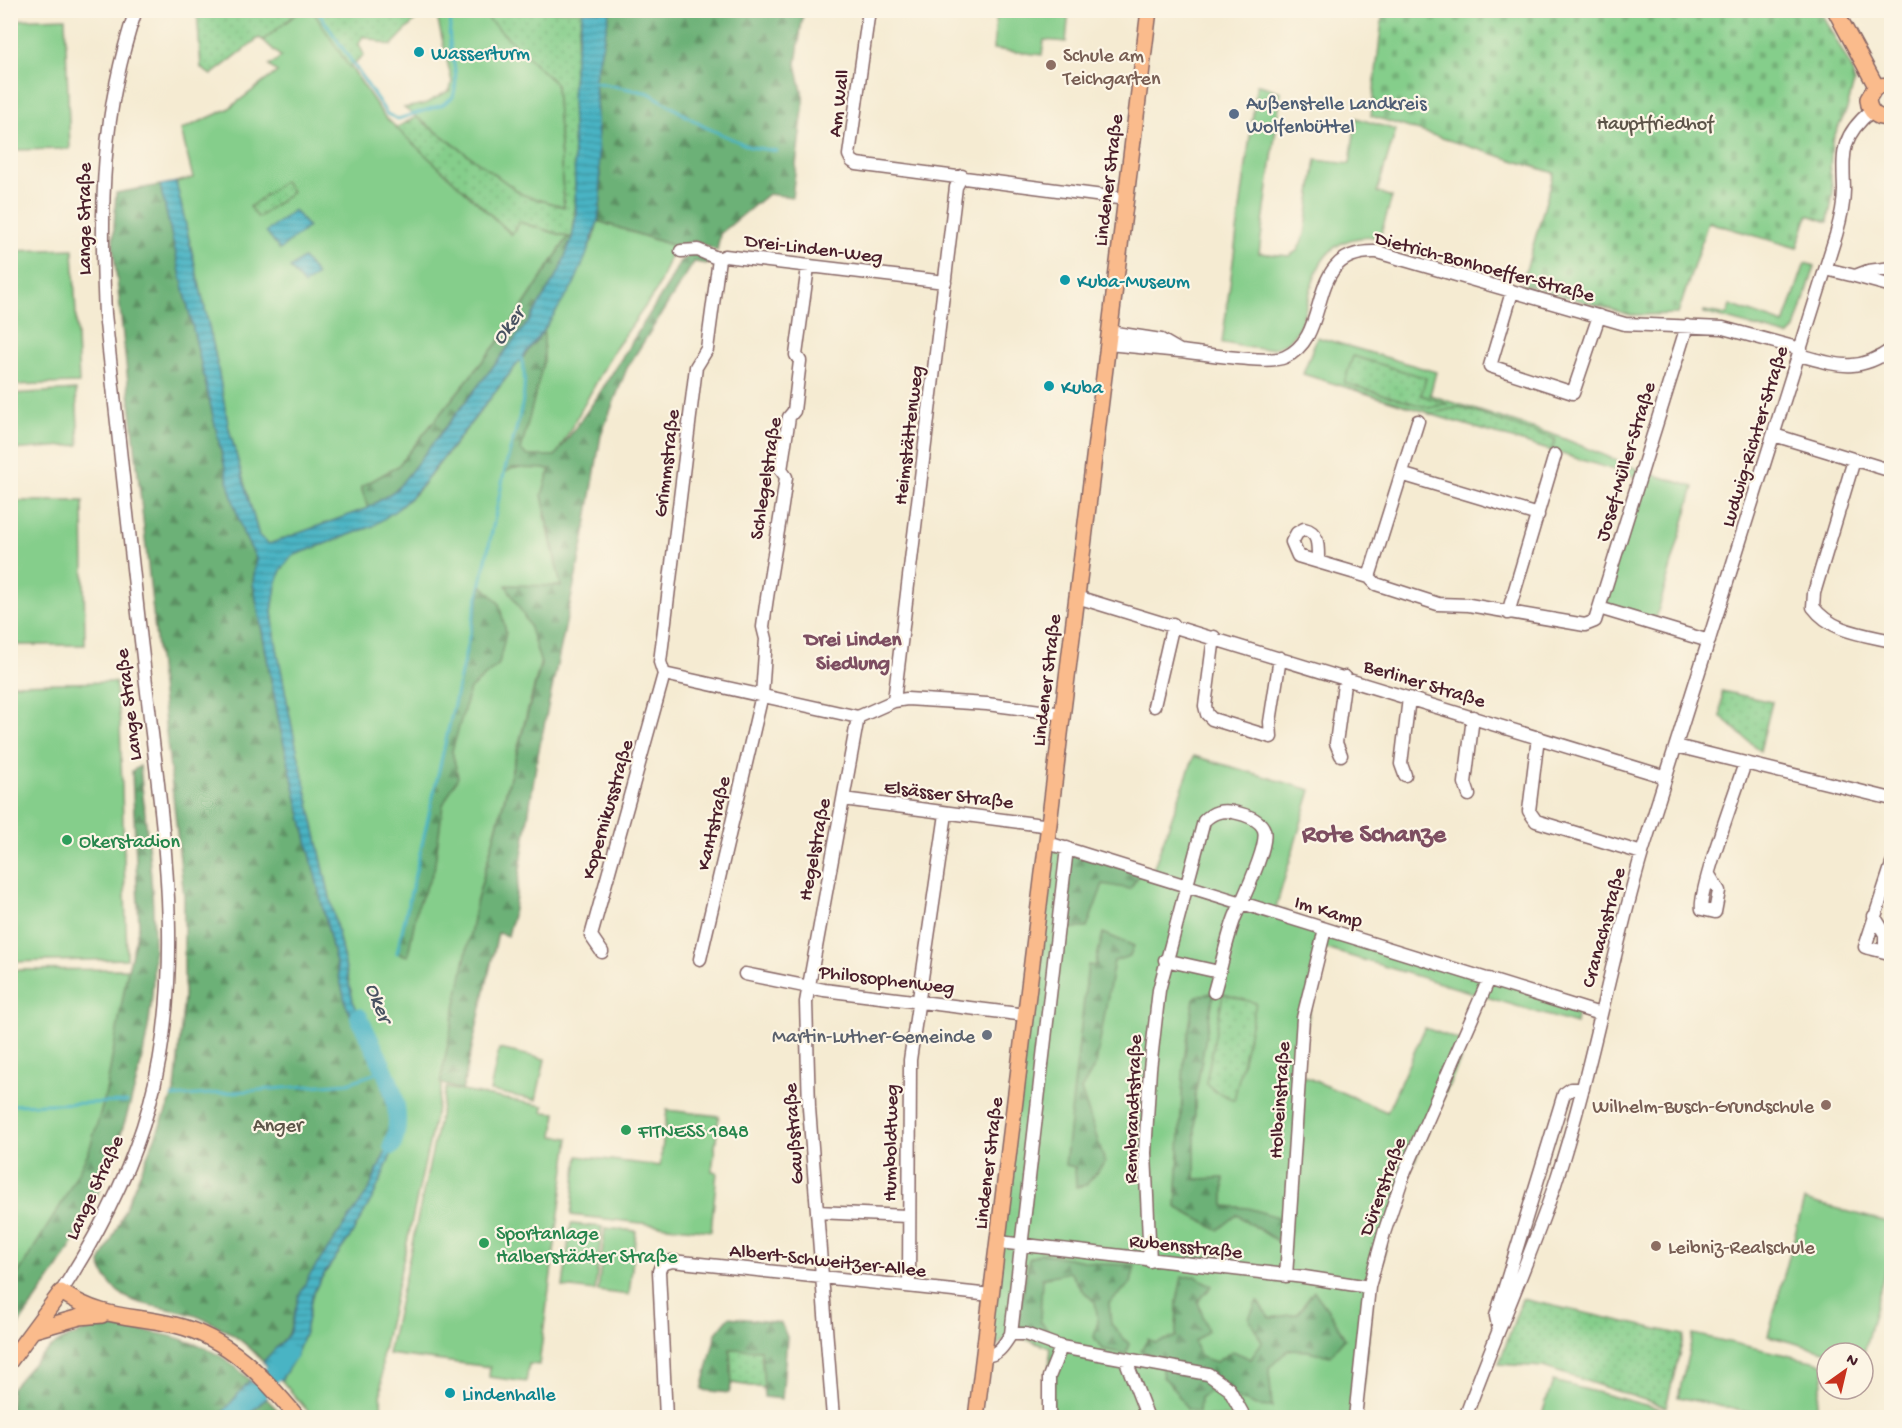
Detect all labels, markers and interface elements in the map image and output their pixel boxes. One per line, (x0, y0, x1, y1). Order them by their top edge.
place label: Wasserturm (431, 44, 530, 67)
marker: Wasserturm (412, 45, 426, 59)
place label: Schule am Teichgarten (1062, 46, 1161, 92)
marker: Schule am Teichgarten (1044, 58, 1058, 72)
street label: Am Wall (825, 68, 856, 138)
place label: Außenstelle Landkreis Wolfenbüttel (1246, 94, 1427, 140)
marker: Außenstelle Landkreis Wolfenbüttel (1227, 107, 1241, 121)
street label: Lindener Straße (1091, 112, 1130, 248)
park label: Hauptfriedhof (1597, 114, 1715, 137)
street label: Lange Straße (75, 162, 98, 275)
street label: Dietrich-Bonhoeffer-Straße (1370, 227, 1597, 309)
street label: Drei-Linden-Weg (741, 230, 884, 270)
place label: Kuba-Museum (1077, 272, 1190, 295)
marker: Kuba-Museum (1058, 273, 1072, 287)
water label: Oker (488, 300, 534, 351)
street label: Ludwig-Richter-Straße (1718, 343, 1795, 530)
street label: Heimstättenweg (891, 364, 930, 506)
place label: Kuba (1061, 378, 1104, 401)
marker: Kuba (1042, 379, 1056, 393)
street label: Josef-Müller-Straße (1592, 379, 1663, 544)
street label: Grimmstraße (650, 407, 687, 519)
street label: Schlegelstraße (746, 415, 789, 542)
street label: Lindener Straße (1029, 612, 1068, 748)
district label: Drei Linden Siedlung (803, 629, 902, 678)
street label: Lange Straße (112, 647, 149, 762)
street label: Berliner Straße (1359, 656, 1488, 715)
street label: Kopernikusstraße (578, 737, 640, 883)
street label: Kantstraße (693, 774, 738, 873)
street label: Elsässer Straße (883, 777, 1015, 816)
street label: Hegelstraße (795, 796, 838, 903)
district label: Rote Schanze (1301, 821, 1447, 852)
place label: Okerstadion (79, 832, 180, 855)
marker: Okerstadion (60, 833, 74, 847)
street label: Cranachstraße (1578, 865, 1633, 990)
street label: Im Kamp (1291, 892, 1365, 935)
street label: Philosophenweg (817, 962, 956, 1001)
water label: Oker (358, 980, 398, 1031)
place label: Martin-Luther-Gemeinde (772, 1027, 976, 1050)
marker: Martin-Luther-Gemeinde (980, 1028, 994, 1042)
street label: Rembrandtstraße (1120, 1033, 1149, 1184)
street label: Holbeinstraße (1266, 1040, 1297, 1159)
street label: Gaußstraße (780, 1082, 811, 1185)
street label: Humboldtweg (880, 1084, 905, 1202)
street label: Lindener Straße (971, 1095, 1010, 1231)
place label: Wilhelm-Busch-Grundschule (1592, 1097, 1815, 1120)
marker: Wilhelm-Busch-Grundschule (1819, 1098, 1833, 1112)
park label: Anger (253, 1116, 305, 1139)
place label: FITNESS 1848 (637, 1122, 749, 1145)
marker: FITNESS 1848 (619, 1123, 633, 1137)
street label: Lange Straße (62, 1132, 131, 1244)
street label: Dürerstraße (1355, 1134, 1413, 1241)
place label: Sportanlage Halberstädter Straße (496, 1224, 678, 1270)
street label: Rubensstraße (1128, 1231, 1244, 1266)
marker: Sportanlage Halberstädter Straße (477, 1236, 491, 1250)
place label: Leibniz-Realschule (1668, 1238, 1815, 1261)
marker: Leibniz-Realschule (1649, 1239, 1663, 1253)
street label: Albert-Schweitzer-Allee (728, 1241, 928, 1284)
north arrow (1815, 1341, 1875, 1401)
text: N (1842, 1351, 1862, 1373)
place label: Lindenhalle (462, 1385, 556, 1408)
marker: Lindenhalle (443, 1386, 457, 1400)

